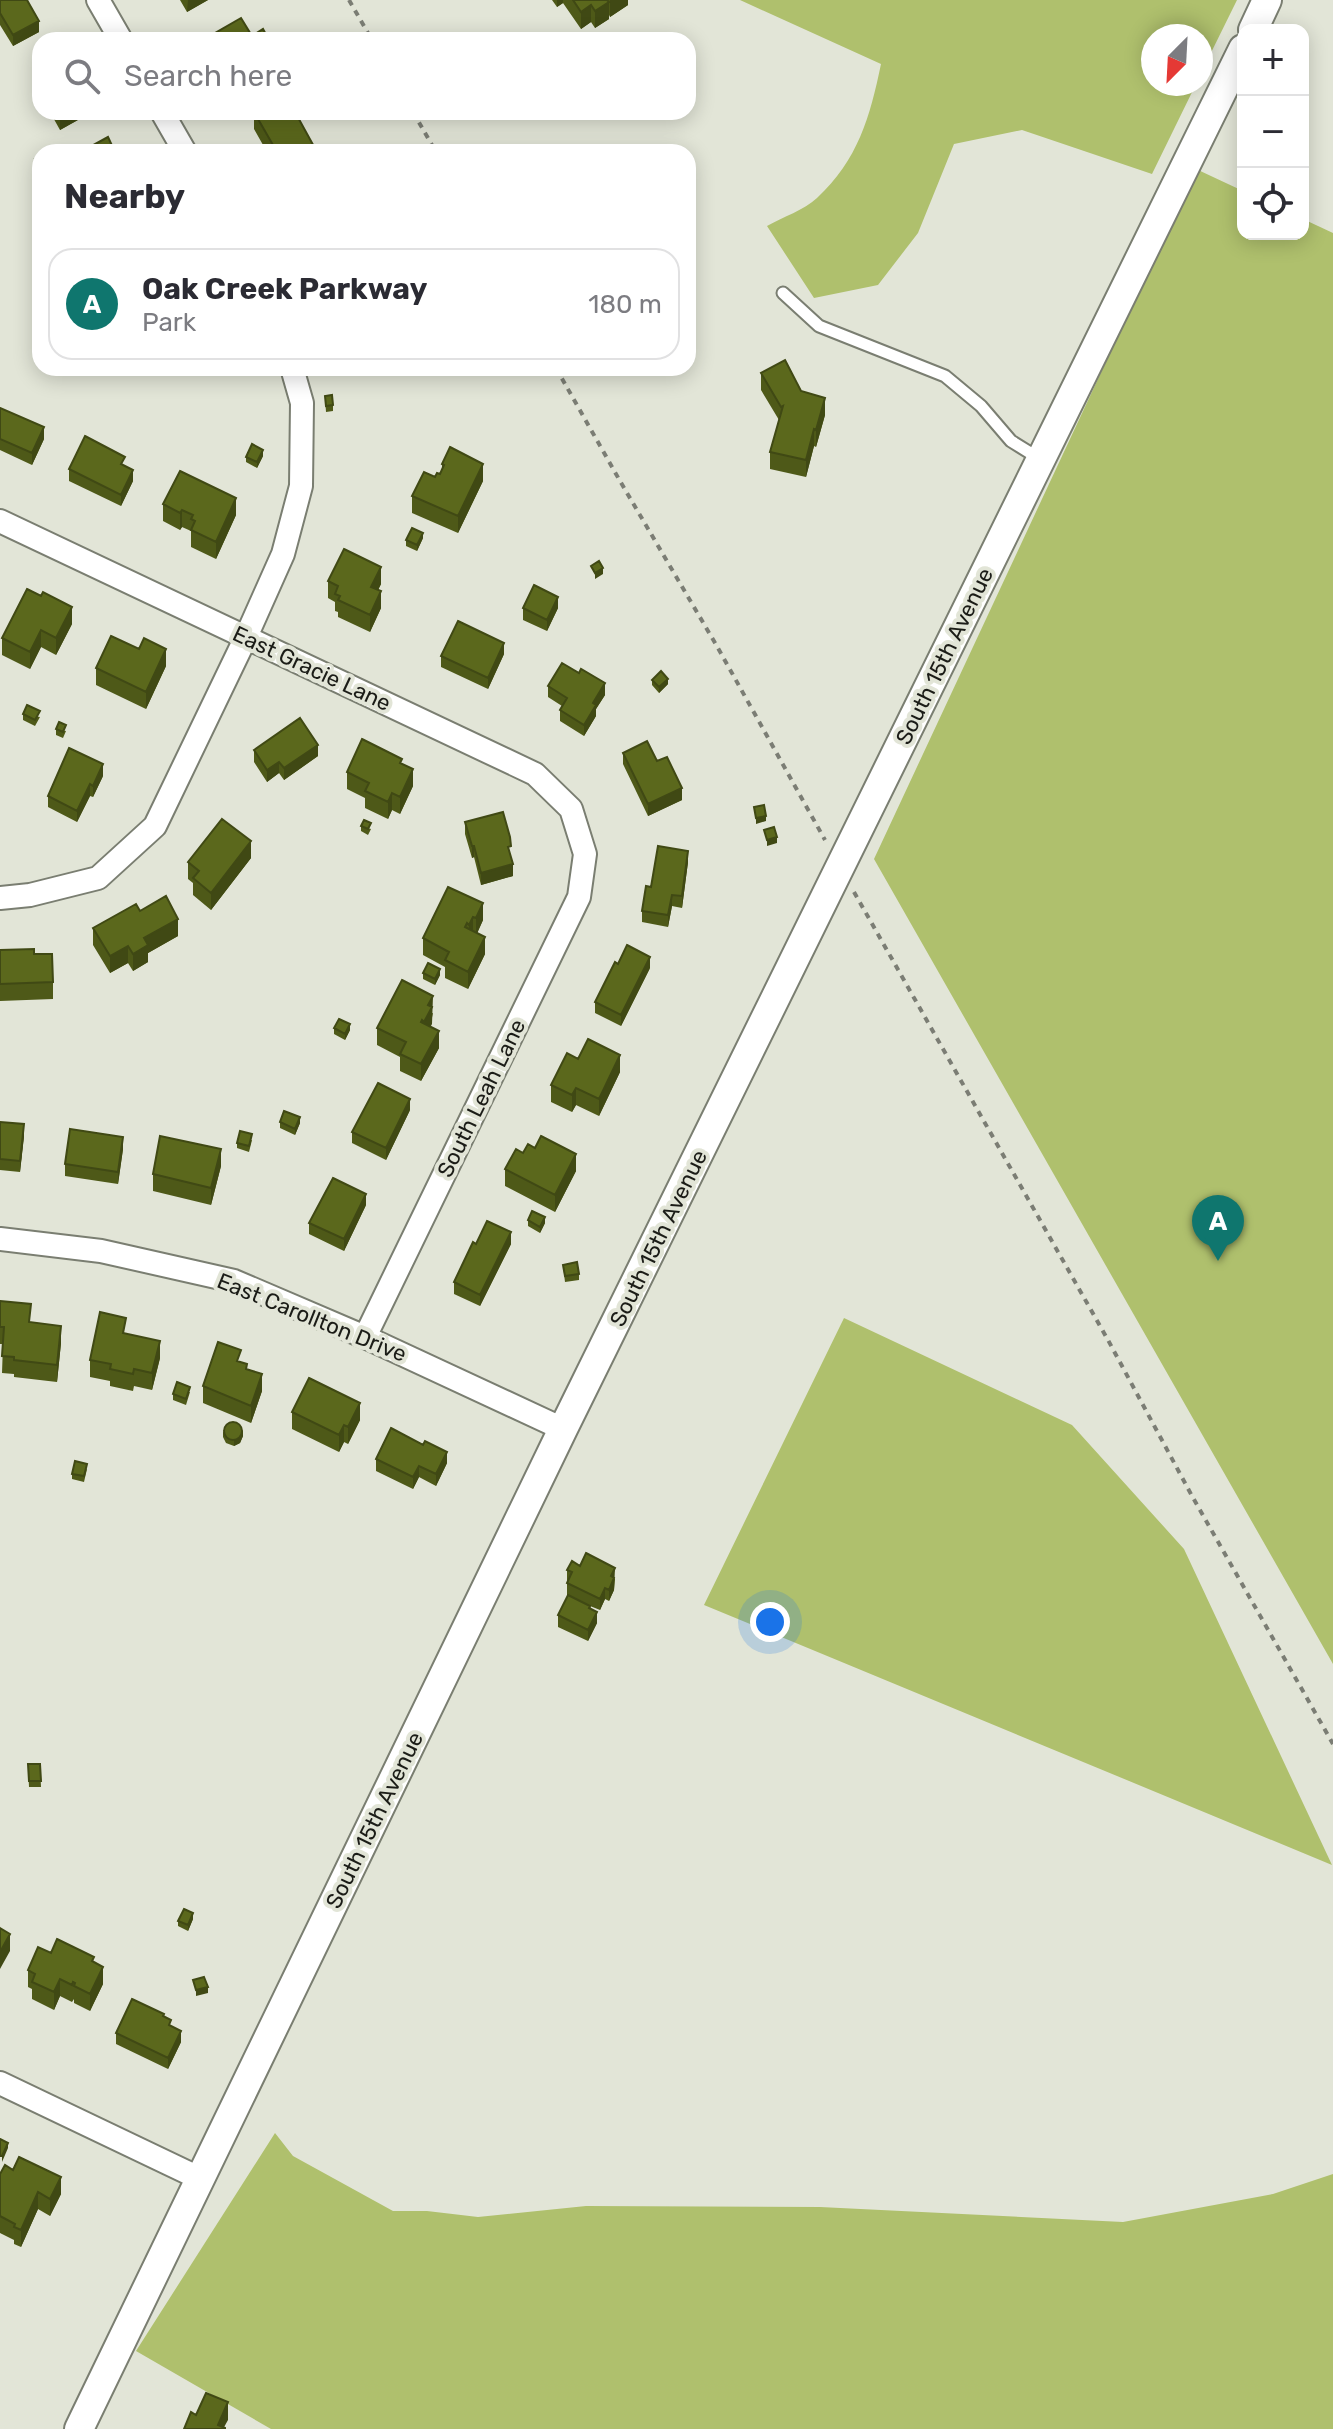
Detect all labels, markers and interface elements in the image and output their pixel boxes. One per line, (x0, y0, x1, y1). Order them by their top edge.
north arrow (1141, 24, 1213, 96)
map controls (1237, 24, 1309, 240)
button: + (1237, 24, 1309, 96)
search box (32, 32, 696, 120)
icon: search (60, 54, 104, 98)
text: Search here (124, 58, 292, 94)
button: − (1237, 96, 1309, 168)
button: locate (1237, 168, 1309, 240)
text: Nearby (64, 176, 185, 217)
text: Oak Creek Parkway (142, 271, 427, 307)
text: A (83, 289, 101, 320)
text: 180 m (588, 289, 662, 320)
text: Park (142, 307, 196, 338)
street label: South 15th Avenue (890, 563, 999, 749)
street label: East Gracie Lane (228, 620, 395, 717)
street label: South Leah Lane (431, 1015, 531, 1182)
street label: South 15th Avenue (604, 1145, 713, 1331)
pin: A (1192, 1195, 1244, 1261)
street label: East Carollton Drive (213, 1267, 410, 1368)
your location (750, 1602, 790, 1642)
street label: South 15th Avenue (320, 1727, 429, 1913)

